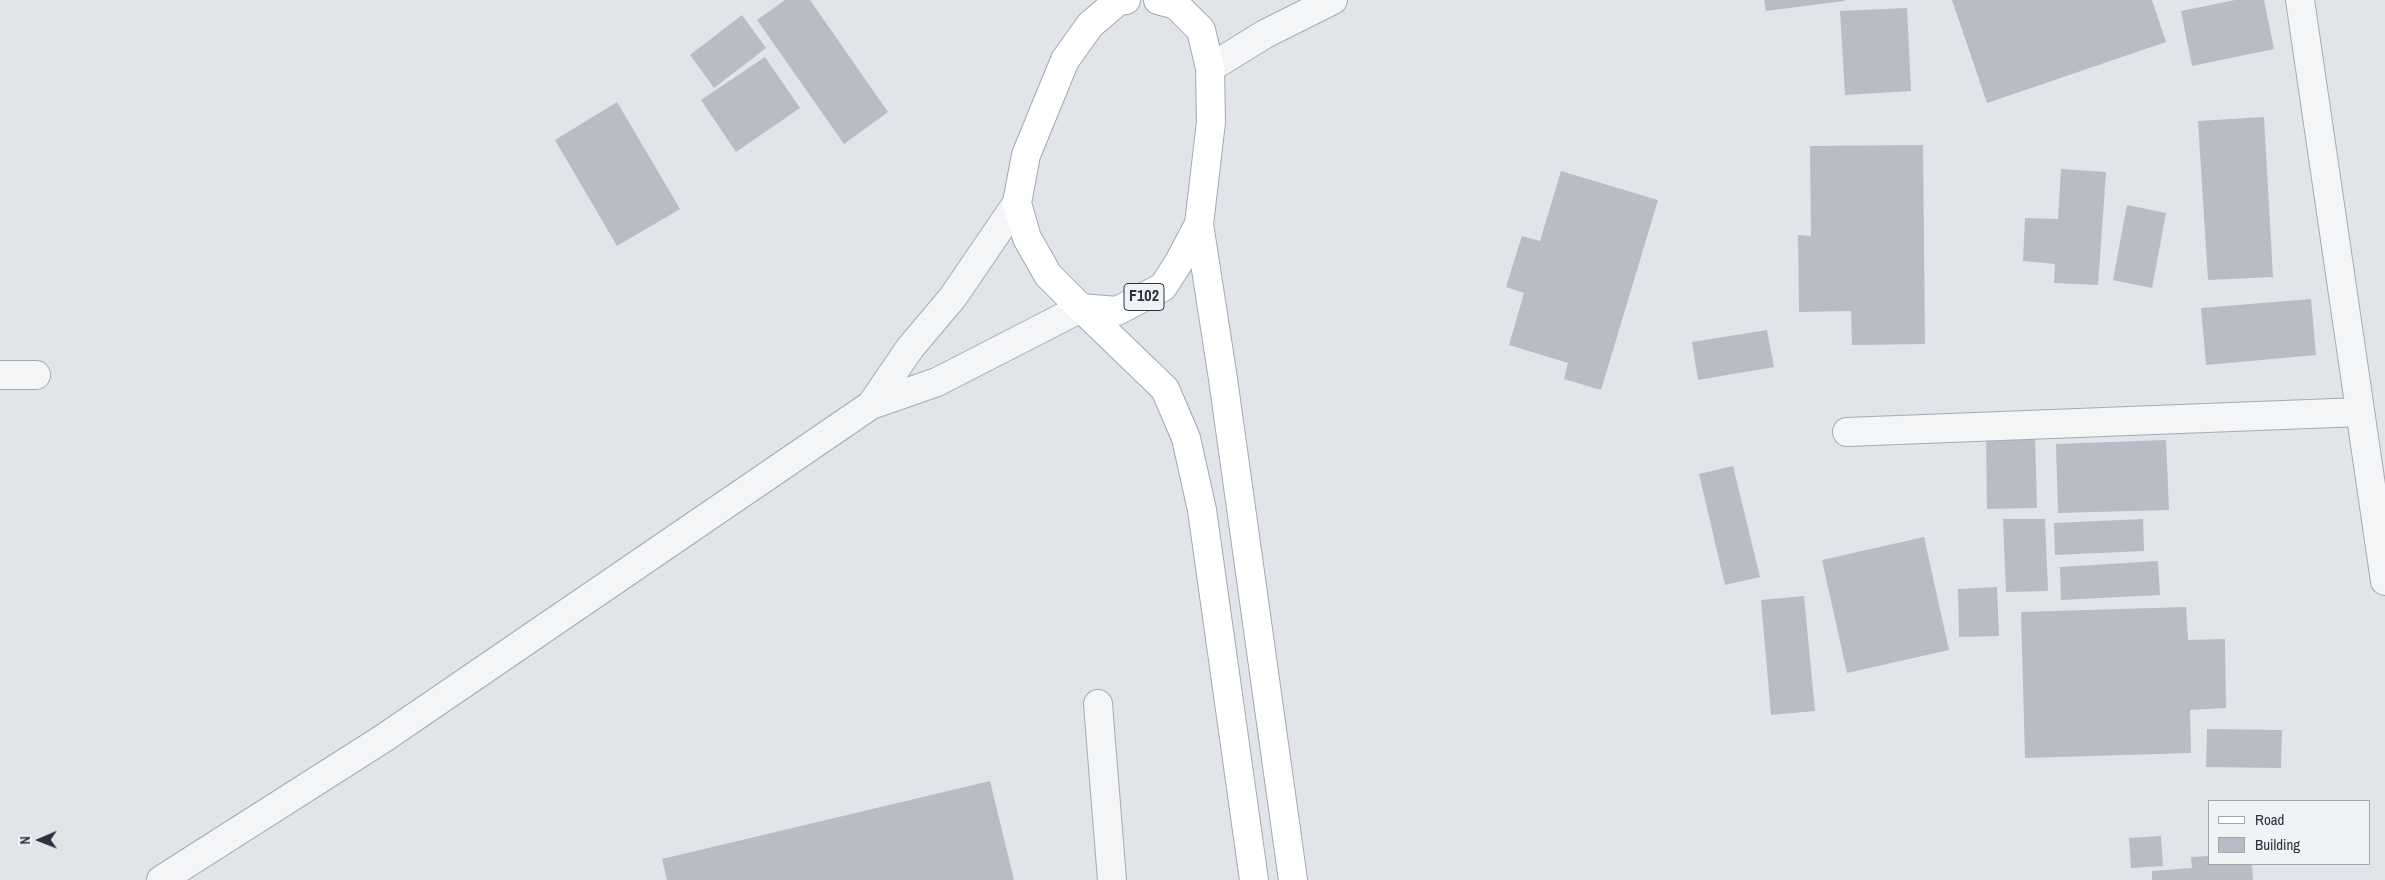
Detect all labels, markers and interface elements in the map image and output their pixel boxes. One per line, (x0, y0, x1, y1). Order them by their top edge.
road number: F102 (1124, 284, 1164, 310)
legend (2208, 800, 2370, 865)
text: Road (2255, 809, 2284, 830)
north arrow (15, 815, 65, 865)
text: Building (2255, 834, 2300, 855)
text: N (16, 836, 34, 845)

